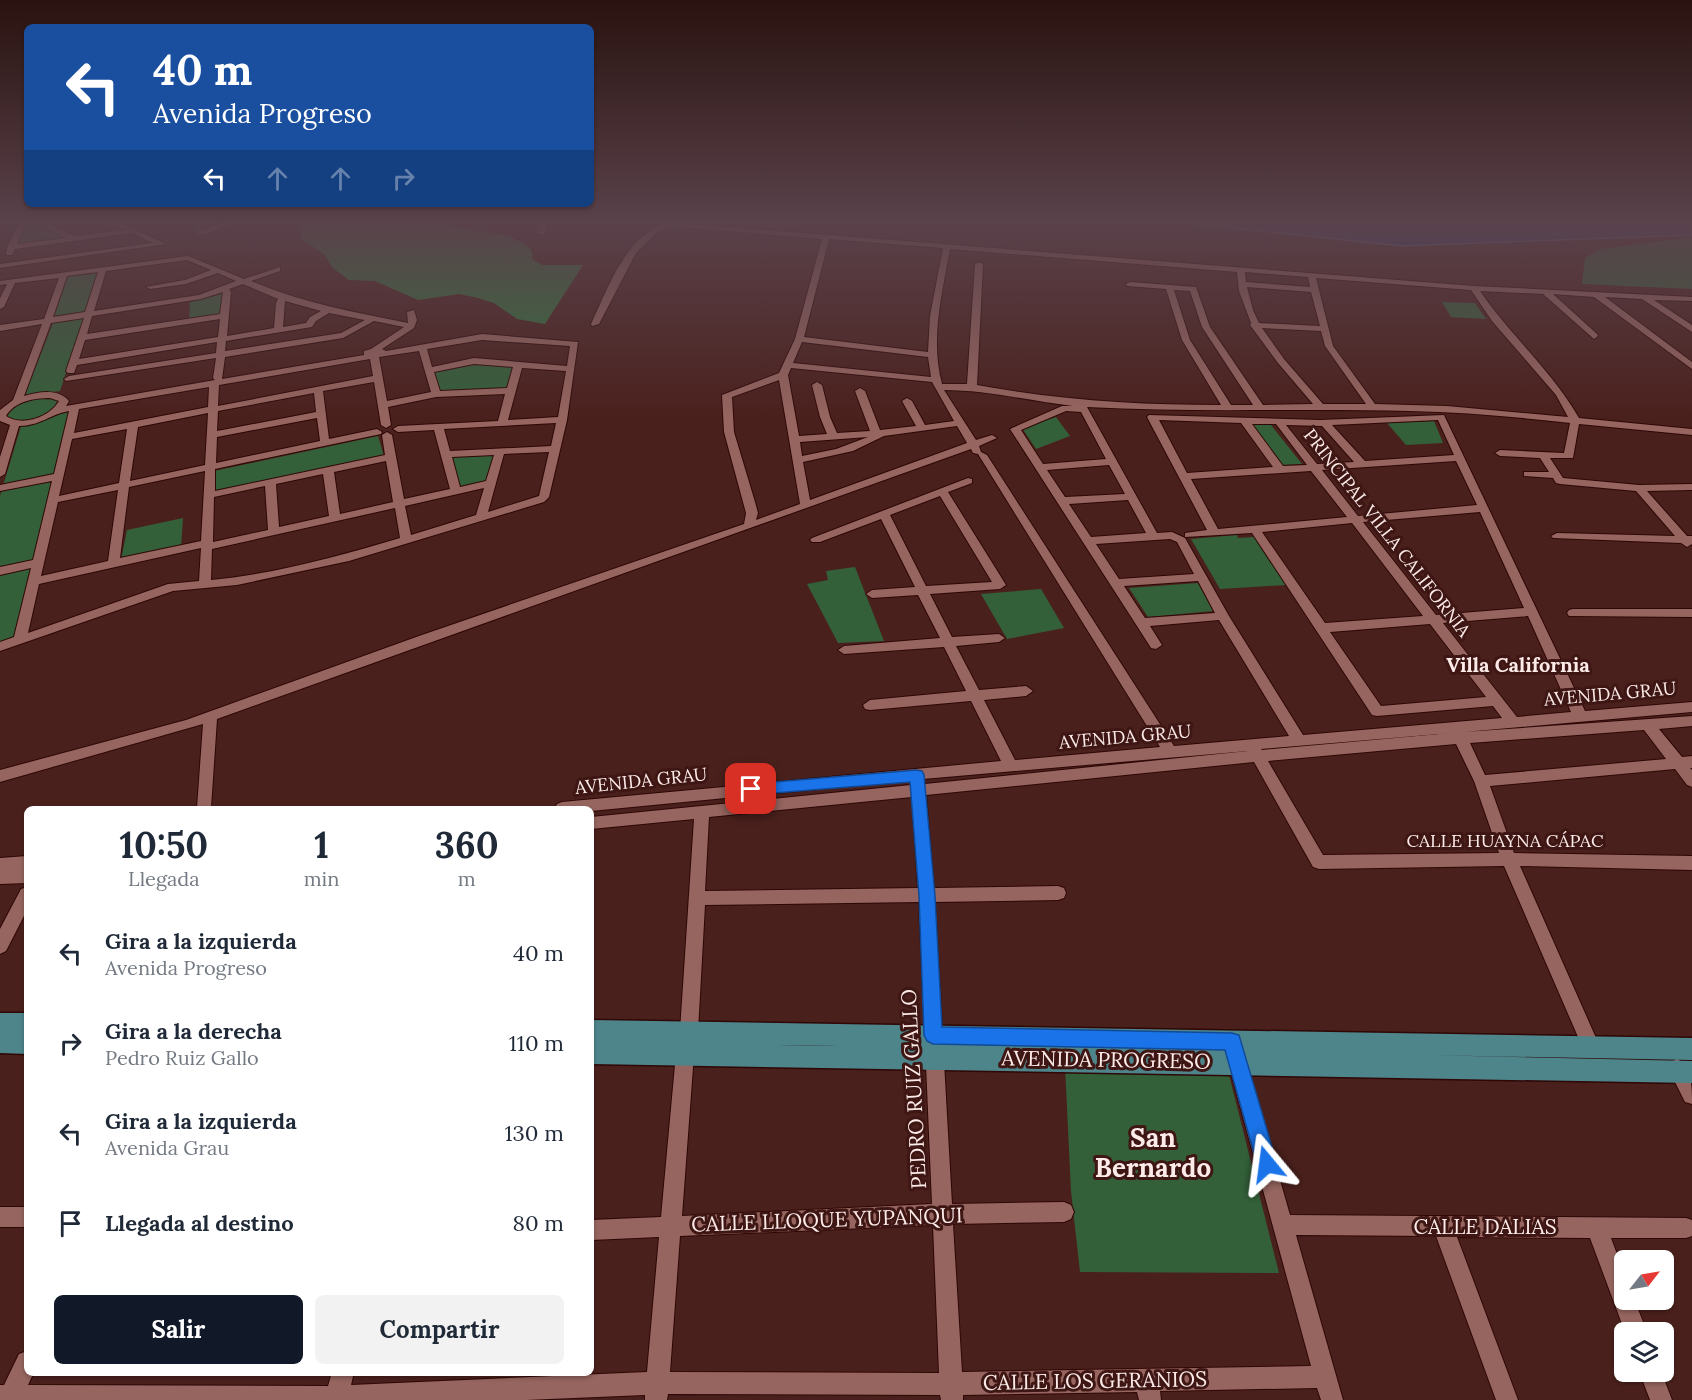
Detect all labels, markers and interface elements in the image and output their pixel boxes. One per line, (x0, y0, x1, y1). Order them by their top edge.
text: 40 m (153, 43, 252, 97)
icon: left (54, 48, 132, 126)
text: Avenida Progreso (153, 96, 372, 130)
icon: left (198, 162, 231, 195)
icon: ahead (261, 162, 294, 195)
icon: ahead (324, 162, 357, 195)
icon: right (387, 162, 420, 195)
street label: PRINCIPAL VILLA CALIFORNIA (1299, 424, 1476, 642)
district label: Villa California (1446, 652, 1590, 677)
street label: AVENIDA GRAU (1542, 676, 1677, 711)
street label: AVENIDA GRAU (1057, 719, 1192, 754)
street label: AVENIDA GRAU (573, 762, 708, 799)
pin (725, 763, 776, 814)
icon: arrive (734, 772, 767, 805)
text: 10:50 (119, 822, 208, 868)
text: 1 (314, 822, 329, 868)
text: 360 (435, 822, 499, 868)
street label: CALLE HUAYNA CÁPAC (1406, 829, 1604, 852)
text: Llegada (128, 866, 200, 891)
text: min (304, 866, 339, 891)
text: m (458, 866, 476, 891)
text: Gira a la izquierda (105, 927, 297, 955)
icon: left (54, 937, 87, 970)
text: 40 m (513, 939, 564, 967)
text: Avenida Progreso (105, 955, 267, 980)
street label: PEDRO RUIZ GALLO (895, 988, 932, 1190)
text: Gira a la derecha (105, 1017, 282, 1045)
icon: right (54, 1027, 87, 1060)
text: 110 m (509, 1029, 564, 1057)
street label: AVENIDA PROGRESO (1000, 1044, 1211, 1075)
text: Pedro Ruiz Gallo (105, 1045, 259, 1070)
text: Gira a la izquierda (105, 1107, 297, 1135)
icon: left (54, 1117, 87, 1150)
text: 130 m (505, 1119, 564, 1147)
district label: San Bernardo (1095, 1121, 1211, 1184)
position arrow (1235, 1132, 1299, 1196)
text: Avenida Grau (105, 1135, 229, 1160)
street label: CALLE LLOQUE YUPANQUI (691, 1201, 963, 1238)
icon: arrive (54, 1207, 87, 1240)
text: Llegada al destino (105, 1209, 294, 1237)
text: 80 m (513, 1209, 564, 1237)
street label: CALLE DALIAS (1413, 1213, 1557, 1240)
north arrow (1614, 1250, 1674, 1310)
map controls (1614, 1250, 1674, 1382)
button: Salir (54, 1295, 303, 1364)
button: Compartir (315, 1295, 564, 1364)
button: layers (1614, 1322, 1674, 1382)
street label: CALLE LOS GERANIOS (983, 1365, 1207, 1396)

